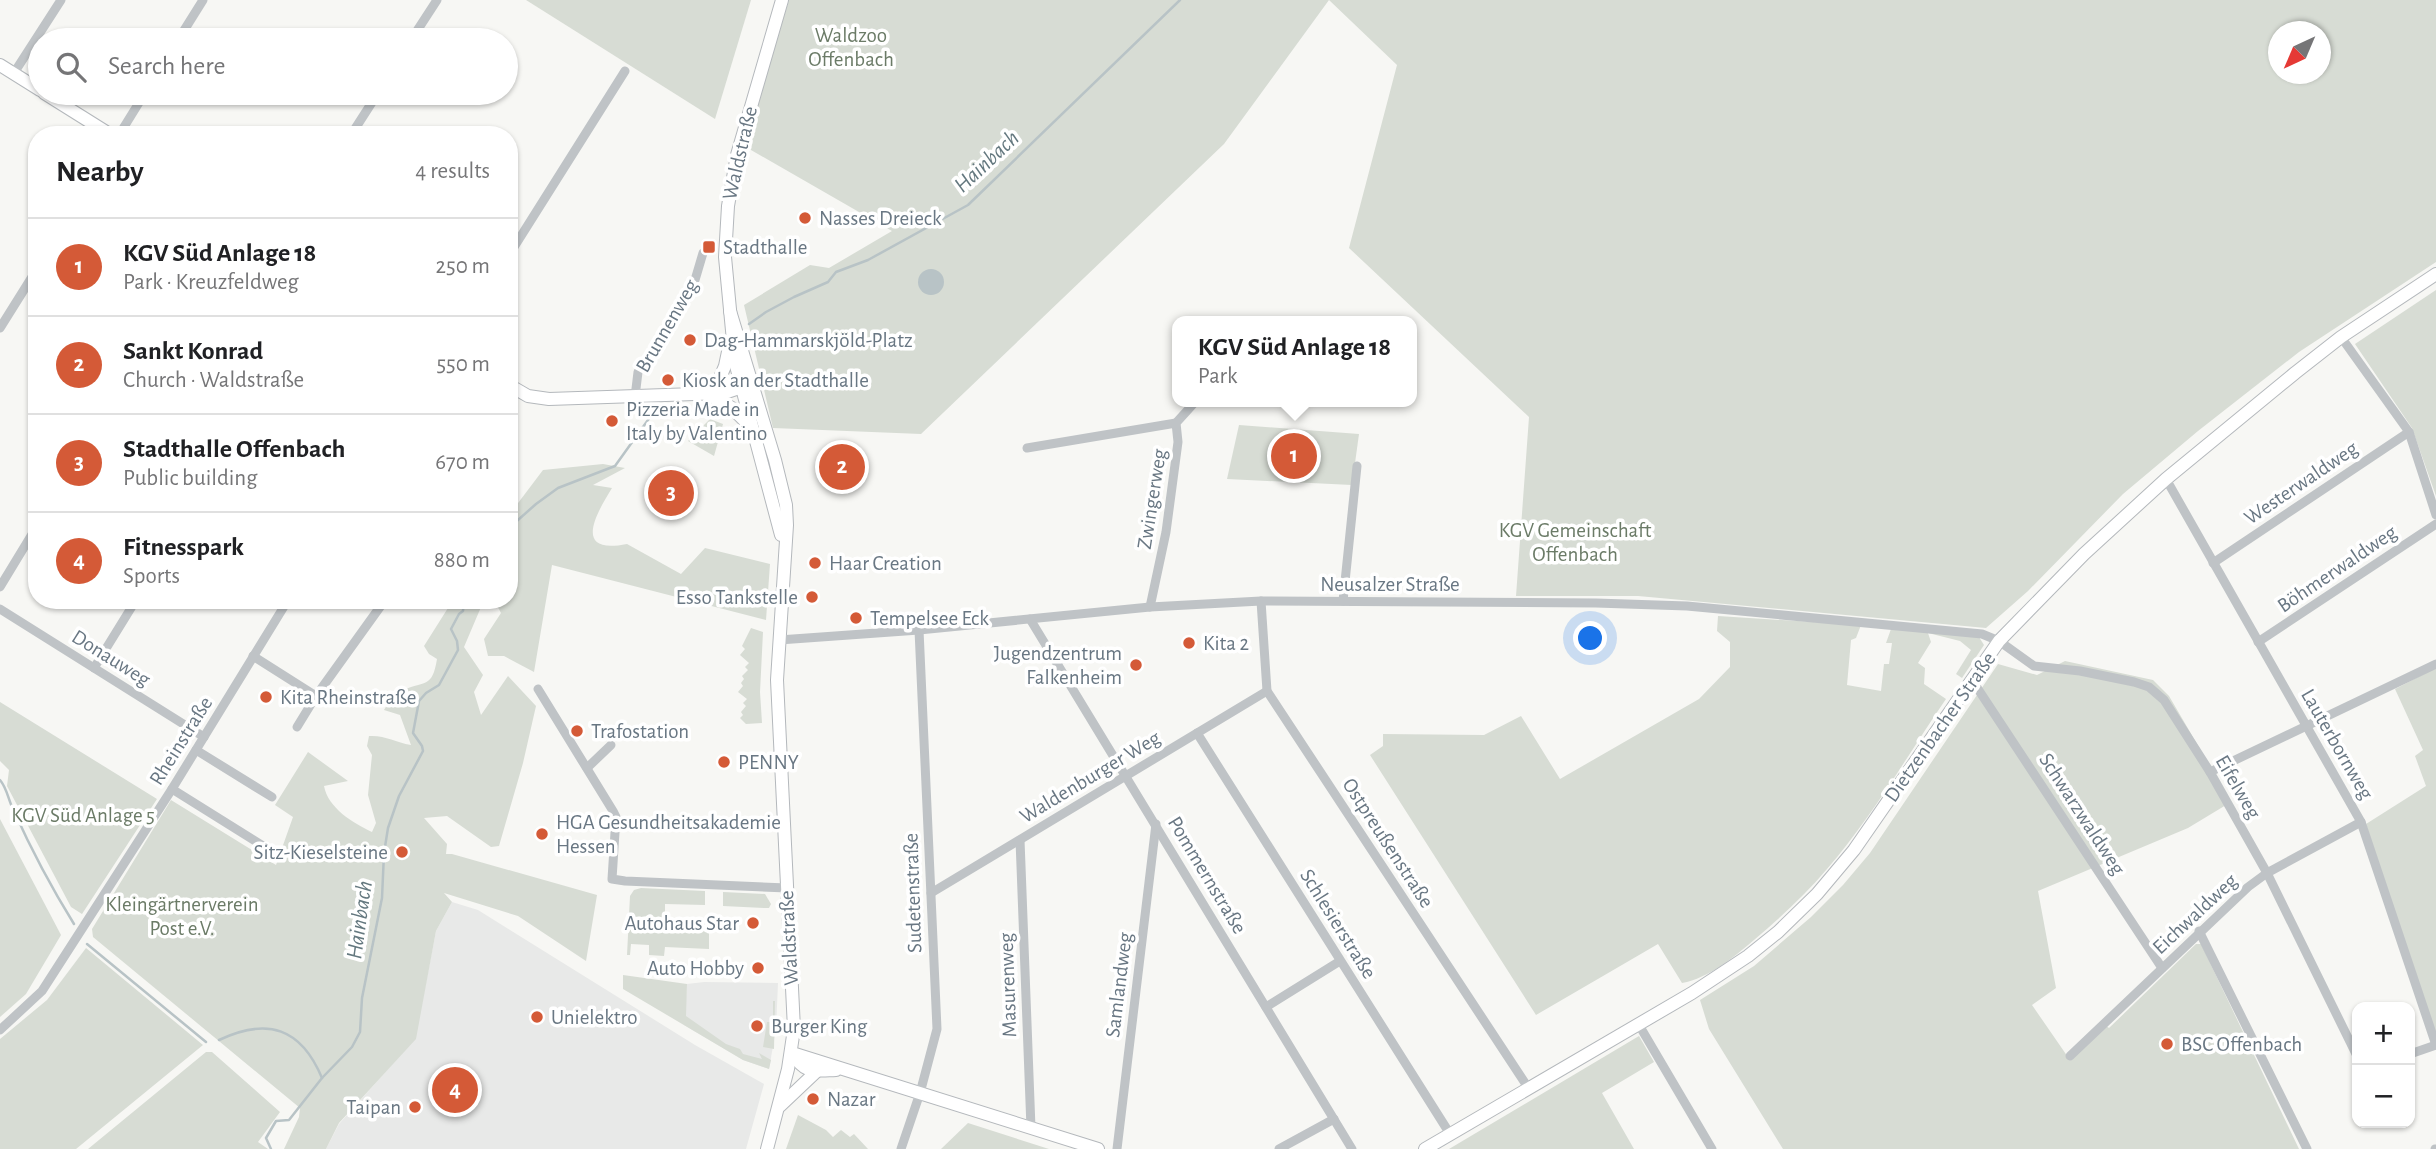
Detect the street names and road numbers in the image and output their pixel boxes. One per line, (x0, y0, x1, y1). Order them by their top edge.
street label: Waldstraße (719, 104, 761, 202)
street label: Brunnenweg (632, 275, 702, 376)
street label: Westerwaldweg (2241, 437, 2362, 528)
street label: Zwingerweg (1134, 447, 1170, 551)
street label: Böhmerwaldweg (2274, 521, 2401, 616)
street label: Neusalzer Straße (1320, 574, 1460, 595)
street label: Donauweg (68, 626, 155, 691)
street label: Dietzenbacher Straße (1880, 648, 2000, 806)
street label: Lauterbornweg (2297, 685, 2377, 803)
street label: Rheinstraße (146, 693, 216, 789)
street label: Waldenburger Weg (1016, 726, 1164, 827)
street label: Schwarzwaldweg (2035, 750, 2129, 879)
street label: Eifelweg (2212, 752, 2265, 823)
street label: Ostpreußenstraße (1338, 775, 1438, 911)
street label: Pommernstraße (1164, 813, 1250, 937)
street label: Sudetenstraße (900, 833, 926, 953)
street label: Schlesierstraße (1296, 866, 1380, 982)
street label: Eichwaldweg (2149, 869, 2242, 958)
street label: Waldstraße (776, 890, 802, 986)
street label: Samlandweg (1102, 930, 1136, 1039)
street label: Masurenweg (996, 932, 1020, 1038)

